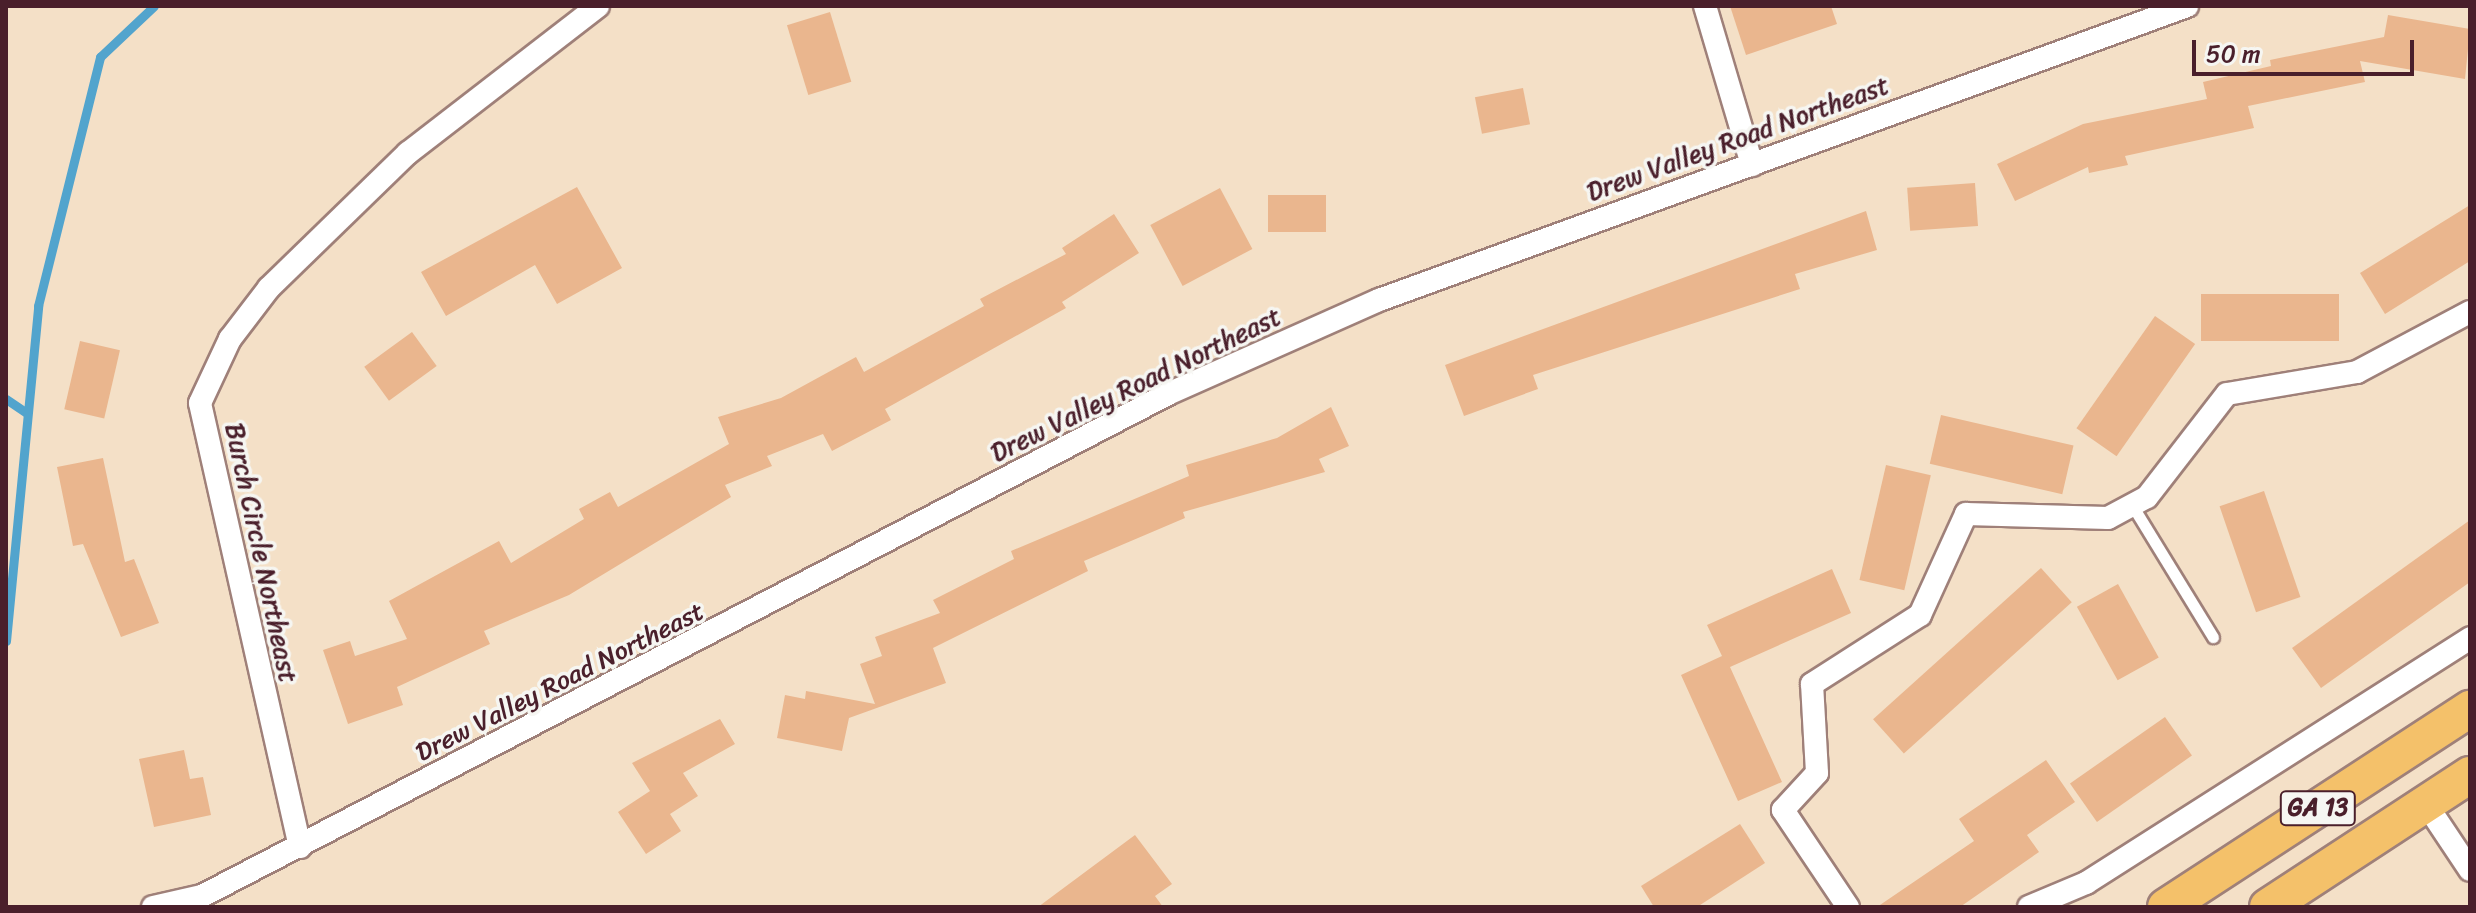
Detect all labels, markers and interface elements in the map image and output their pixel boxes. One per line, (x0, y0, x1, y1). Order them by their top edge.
scale bar (2196, 24, 2418, 74)
text: 50 m (2206, 33, 2261, 75)
street label: Drew Valley Road Northeast (1583, 70, 1893, 208)
street label: Drew Valley Road Northeast (986, 301, 1286, 469)
street label: Burch Circle Northeast (218, 420, 304, 686)
street label: Drew Valley Road Northeast (411, 596, 709, 768)
road number: GA 13 (2278, 788, 2358, 828)

